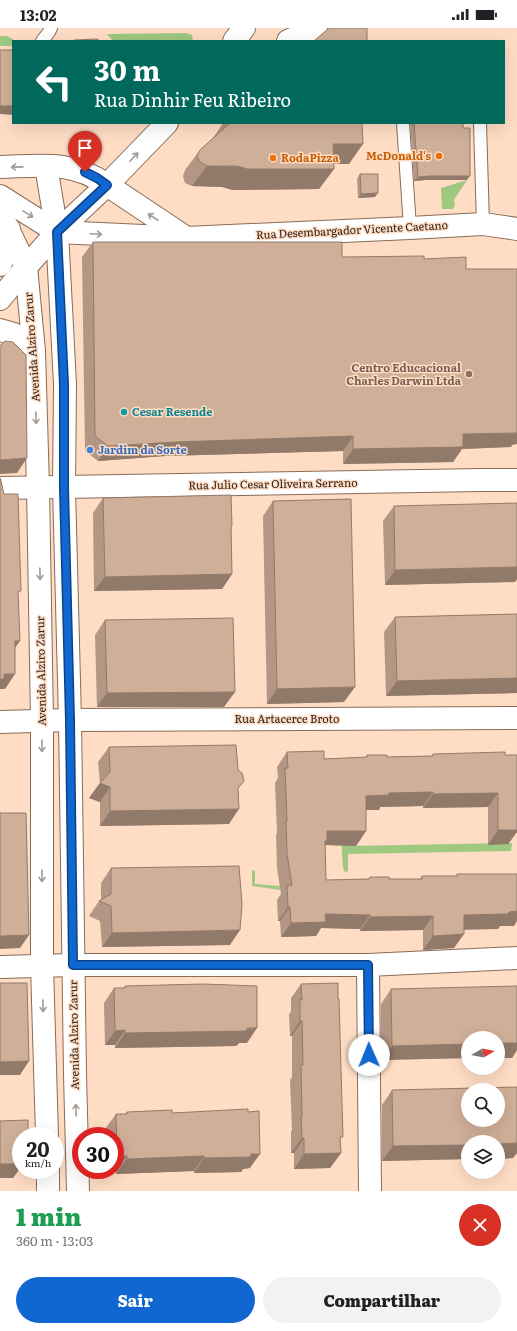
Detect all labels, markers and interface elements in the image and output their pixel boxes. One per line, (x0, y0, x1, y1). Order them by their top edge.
text: 13:02 (20, 3, 57, 26)
text: 30 m (94, 48, 160, 90)
icon: left (28, 56, 80, 108)
text: Rua Dinhir Feu Ribeiro (94, 86, 291, 113)
pin (68, 131, 102, 172)
icon: arrive (74, 137, 96, 159)
place label: McDonald's (366, 147, 432, 163)
place label: RodaPizza (281, 149, 339, 165)
marker: McDonald's (434, 151, 444, 161)
one-way arrow (129, 152, 139, 162)
marker: RodaPizza (268, 153, 278, 163)
one-way arrow (11, 163, 24, 170)
one-way arrow (23, 210, 34, 218)
one-way arrow (148, 213, 159, 221)
street label: Rua Desembargador Vicente Caetano (256, 216, 448, 242)
one-way arrow (89, 230, 102, 238)
street label: Avenida Alziro Zarur (19, 291, 43, 402)
place label: Centro Educacional Charles Darwin Ltda (346, 359, 462, 388)
marker: Centro Educacional Charles Darwin Ltda (464, 369, 474, 379)
place label: Cesar Resende (132, 403, 212, 419)
marker: Cesar Resende (119, 407, 129, 417)
one-way arrow (32, 411, 40, 424)
place label: Jardim da Sorte (98, 441, 187, 457)
marker: Jardim da Sorte (85, 445, 95, 455)
street label: Rua Julio Cesar Oliveira Serrano (188, 474, 358, 492)
one-way arrow (36, 567, 44, 580)
street label: Avenida Alziro Zarur (31, 615, 49, 726)
street label: Rua Artacerce Broto (235, 710, 339, 726)
one-way arrow (38, 739, 46, 752)
one-way arrow (38, 869, 46, 882)
street label: Avenida Alziro Zarur (64, 979, 82, 1090)
one-way arrow (39, 999, 47, 1012)
north arrow (461, 1031, 505, 1075)
map controls (461, 1031, 505, 1179)
position arrow (348, 1034, 390, 1076)
button: search (461, 1083, 505, 1127)
one-way arrow (72, 1104, 79, 1117)
speed limit sign: 30 (72, 1127, 124, 1179)
text: 20 (26, 1133, 50, 1163)
button: layers (461, 1135, 505, 1179)
text: km/h (25, 1155, 51, 1170)
text: 1 min (16, 1198, 81, 1233)
button: close (459, 1204, 501, 1246)
text: 360 m · 13:03 (16, 1231, 93, 1250)
button: Sair (16, 1277, 255, 1323)
button: Compartilhar (263, 1277, 501, 1323)

